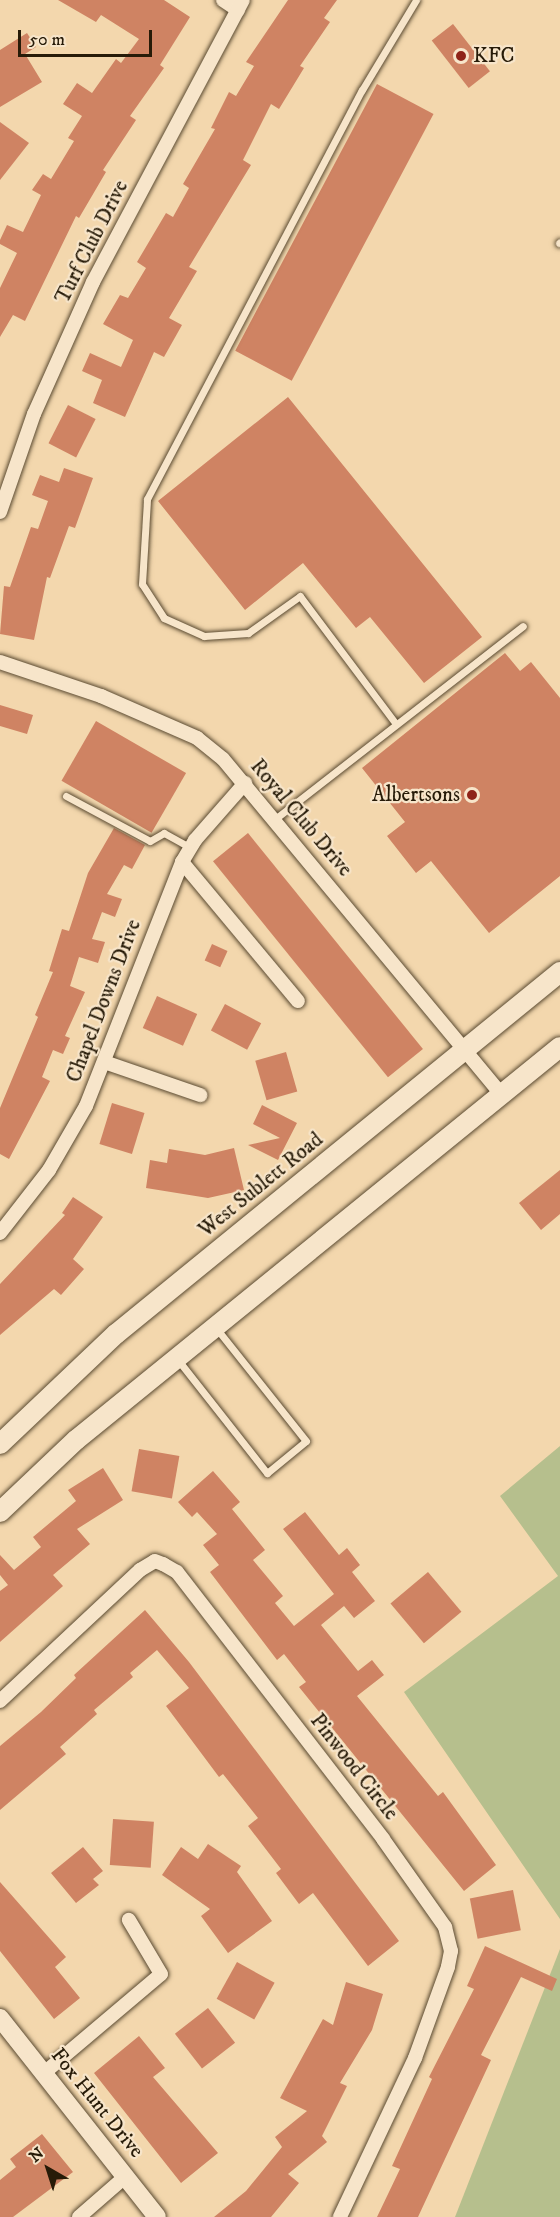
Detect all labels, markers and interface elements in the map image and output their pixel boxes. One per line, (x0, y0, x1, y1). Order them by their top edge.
scale bar (21, 18, 154, 56)
text: 50 m (29, 29, 65, 51)
place label: KFC (473, 43, 515, 69)
marker: KFC (454, 49, 468, 63)
street label: Turf Club Drive (50, 176, 134, 308)
street label: Royal Club Drive (245, 754, 357, 882)
place label: Albertsons (372, 782, 460, 808)
marker: Albertsons (465, 788, 479, 802)
street label: Chapel Downs Drive (61, 916, 147, 1086)
street label: West Sublett Road (194, 1127, 328, 1243)
street label: Pinwood Circle (305, 1709, 403, 1825)
street label: Fox Hunt Drive (45, 2043, 149, 2163)
north arrow (18, 2139, 78, 2199)
text: N (25, 2143, 48, 2167)

